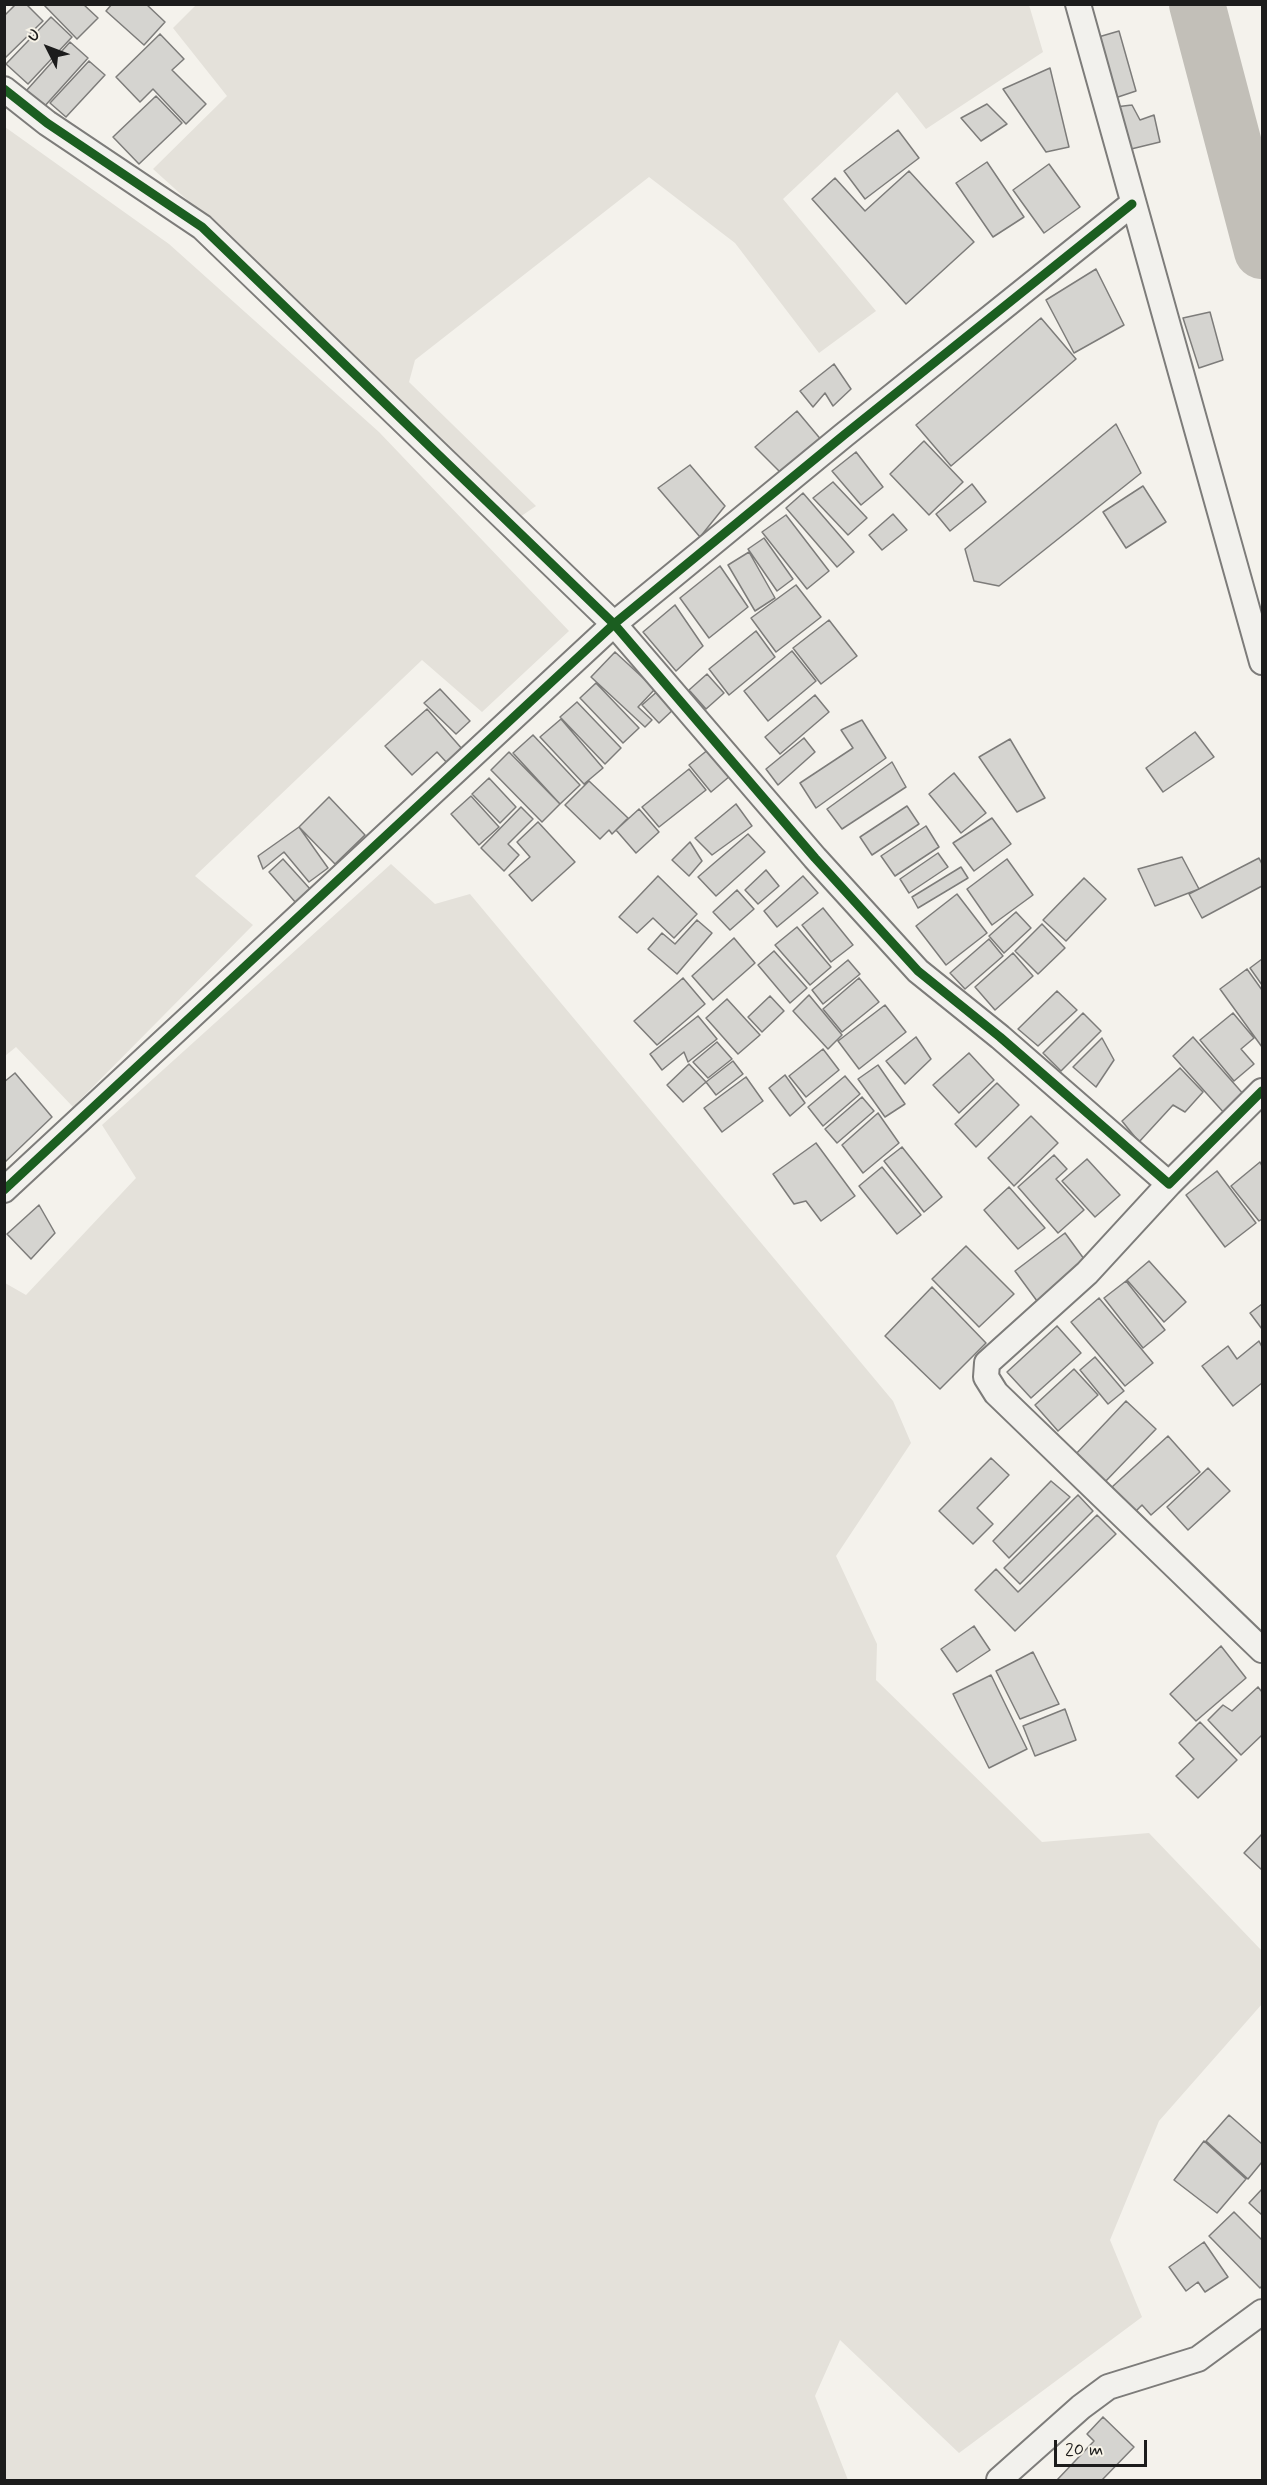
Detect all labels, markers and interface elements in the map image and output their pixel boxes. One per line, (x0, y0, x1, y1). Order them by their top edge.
north arrow (18, 18, 78, 78)
text: U (23, 25, 46, 47)
scale bar (1057, 2428, 1150, 2466)
text: 20 m (1065, 2438, 1103, 2462)

